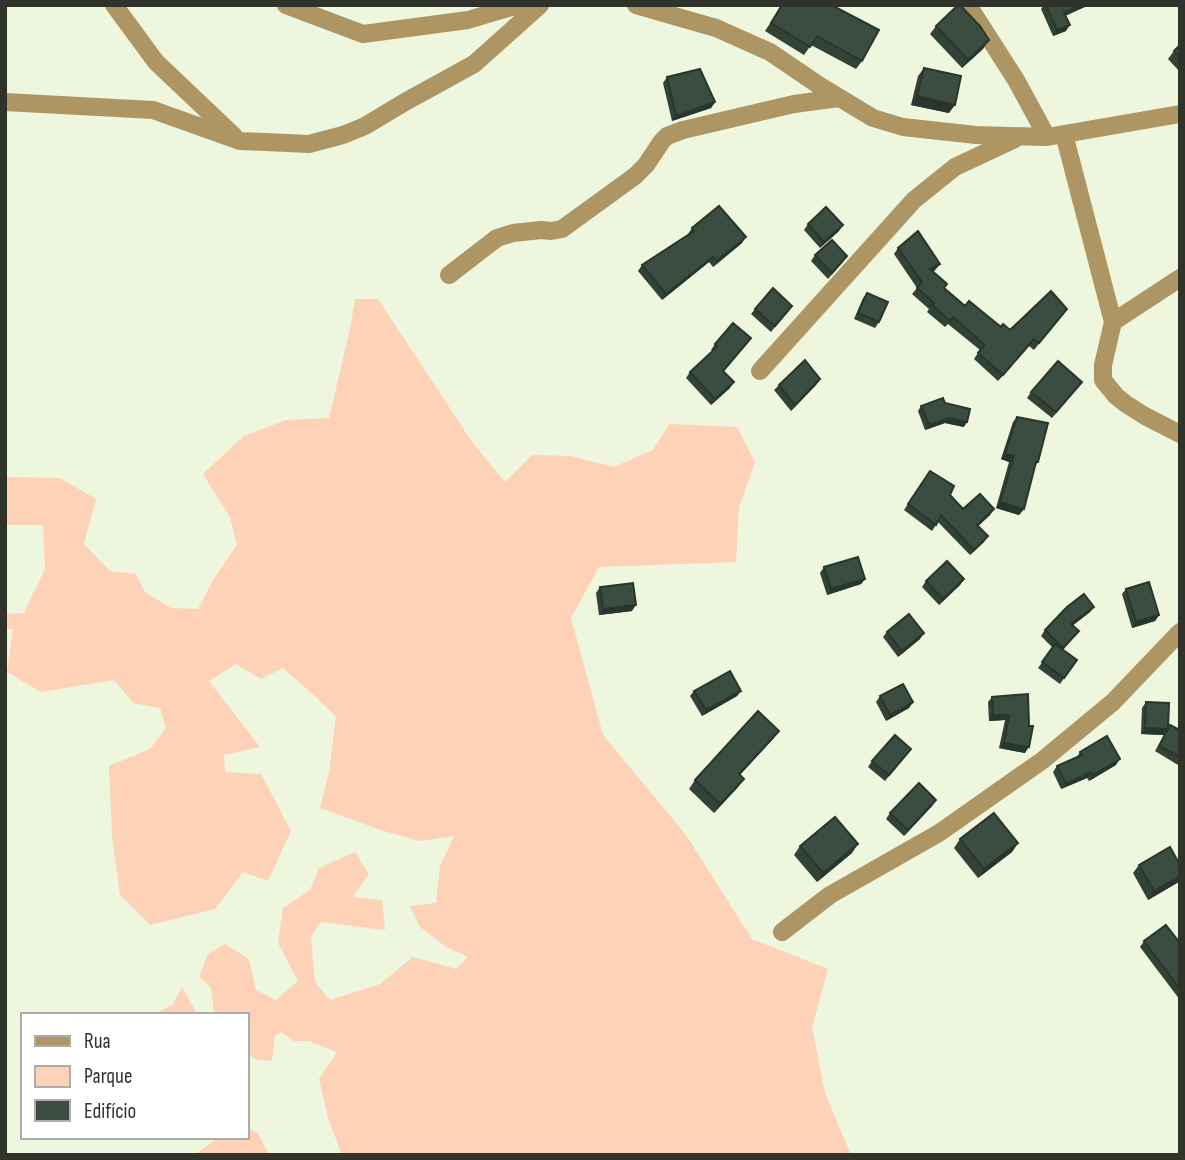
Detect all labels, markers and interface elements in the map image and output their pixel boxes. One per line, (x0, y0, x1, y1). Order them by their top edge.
legend (21, 1013, 248, 1139)
text: Rua (84, 1029, 111, 1054)
text: Parque (84, 1064, 132, 1089)
text: Edifício (84, 1099, 136, 1124)

